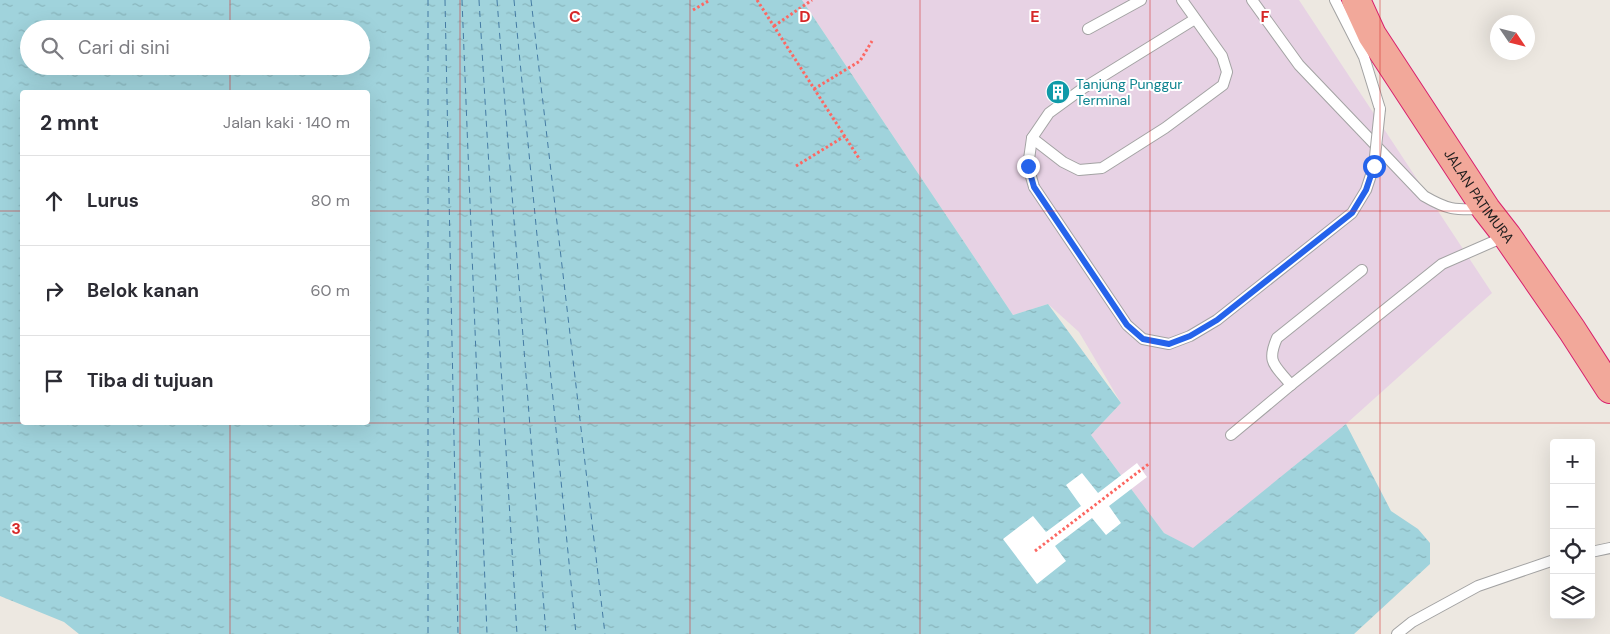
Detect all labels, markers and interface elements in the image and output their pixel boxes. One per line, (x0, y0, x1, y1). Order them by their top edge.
text: C (569, 6, 581, 27)
text: D (799, 6, 811, 27)
text: E (1030, 6, 1040, 27)
text: F (1261, 6, 1270, 27)
north arrow (1490, 15, 1535, 60)
search box (20, 20, 370, 75)
icon: search (38, 34, 66, 62)
text: Cari di sini (78, 35, 170, 60)
place label: Tanjung Punggur Terminal (1076, 75, 1182, 109)
building icon: Tanjung Punggur Terminal (1045, 79, 1071, 105)
text: 2 mnt (40, 109, 99, 137)
text: Jalan kaki · 140 m (223, 112, 350, 133)
street label: JALAN PATIMURA (1440, 146, 1518, 247)
route end (1017, 155, 1040, 178)
route start (1363, 155, 1386, 178)
icon: ahead (40, 187, 68, 215)
text: Lurus (87, 188, 139, 213)
text: 80 m (311, 190, 350, 211)
icon: right (40, 277, 68, 305)
text: Belok kanan (87, 278, 199, 303)
text: 60 m (310, 280, 350, 301)
icon: arrive (40, 367, 68, 395)
text: Tiba di tujuan (87, 368, 213, 393)
map controls (1550, 439, 1595, 619)
button: + (1550, 439, 1595, 484)
button: − (1550, 484, 1595, 529)
text: 3 (11, 518, 21, 539)
button: locate (1550, 529, 1595, 574)
button: layers (1550, 574, 1595, 619)

